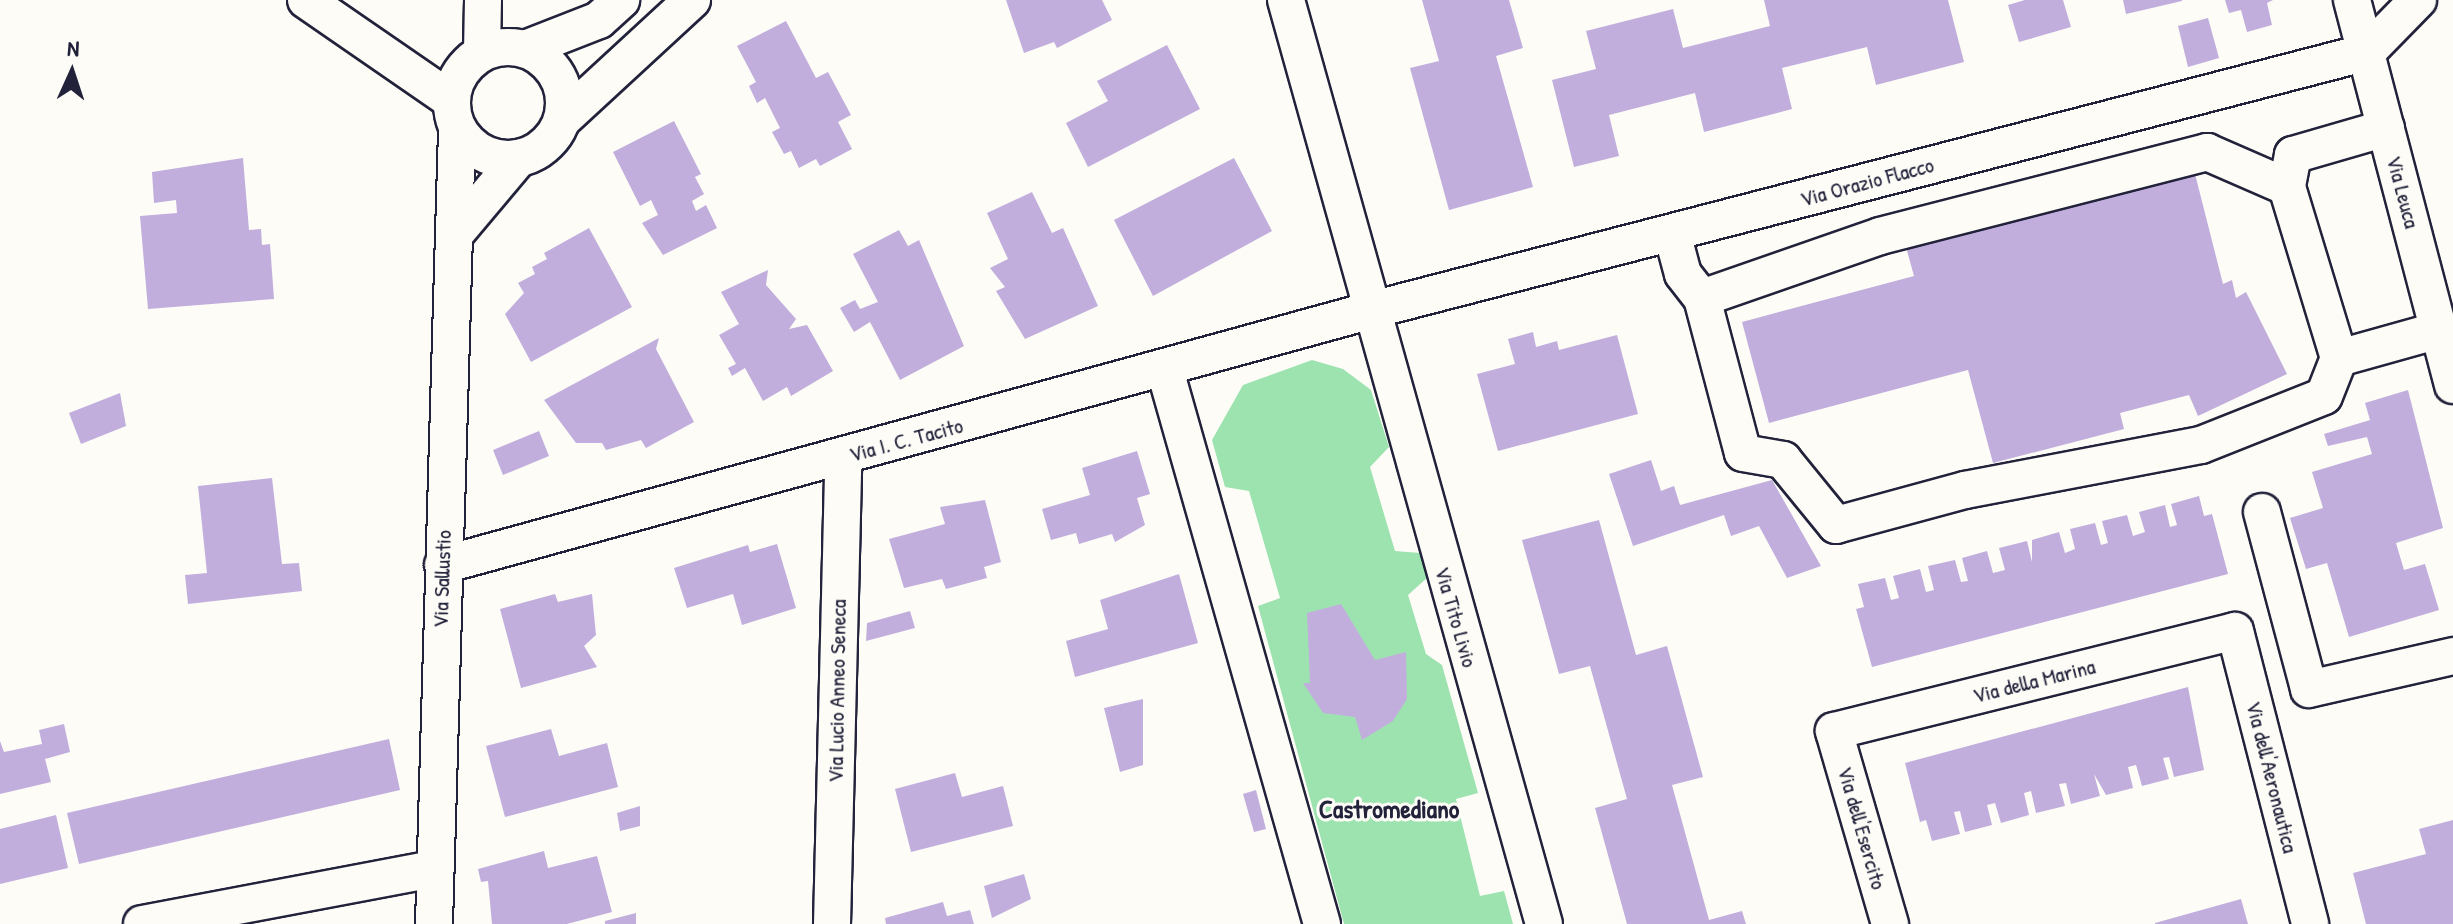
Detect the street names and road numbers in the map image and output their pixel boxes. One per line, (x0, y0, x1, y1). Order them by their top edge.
street label: Via Orazio Flacco (1797, 151, 1937, 213)
street label: Via Leuca (2381, 153, 2425, 231)
street label: Via I. C. Tacito (846, 412, 966, 468)
street label: Via Sallustio (427, 530, 457, 628)
street label: Via Tito Livio (1429, 564, 1483, 670)
street label: Via Lucio Anneo Seneca (822, 599, 852, 783)
street label: Via della Marina (1970, 653, 2098, 709)
street label: Via dell'Aeronautica (2240, 698, 2304, 856)
street label: Via dell'Esercito (1832, 763, 1892, 893)

